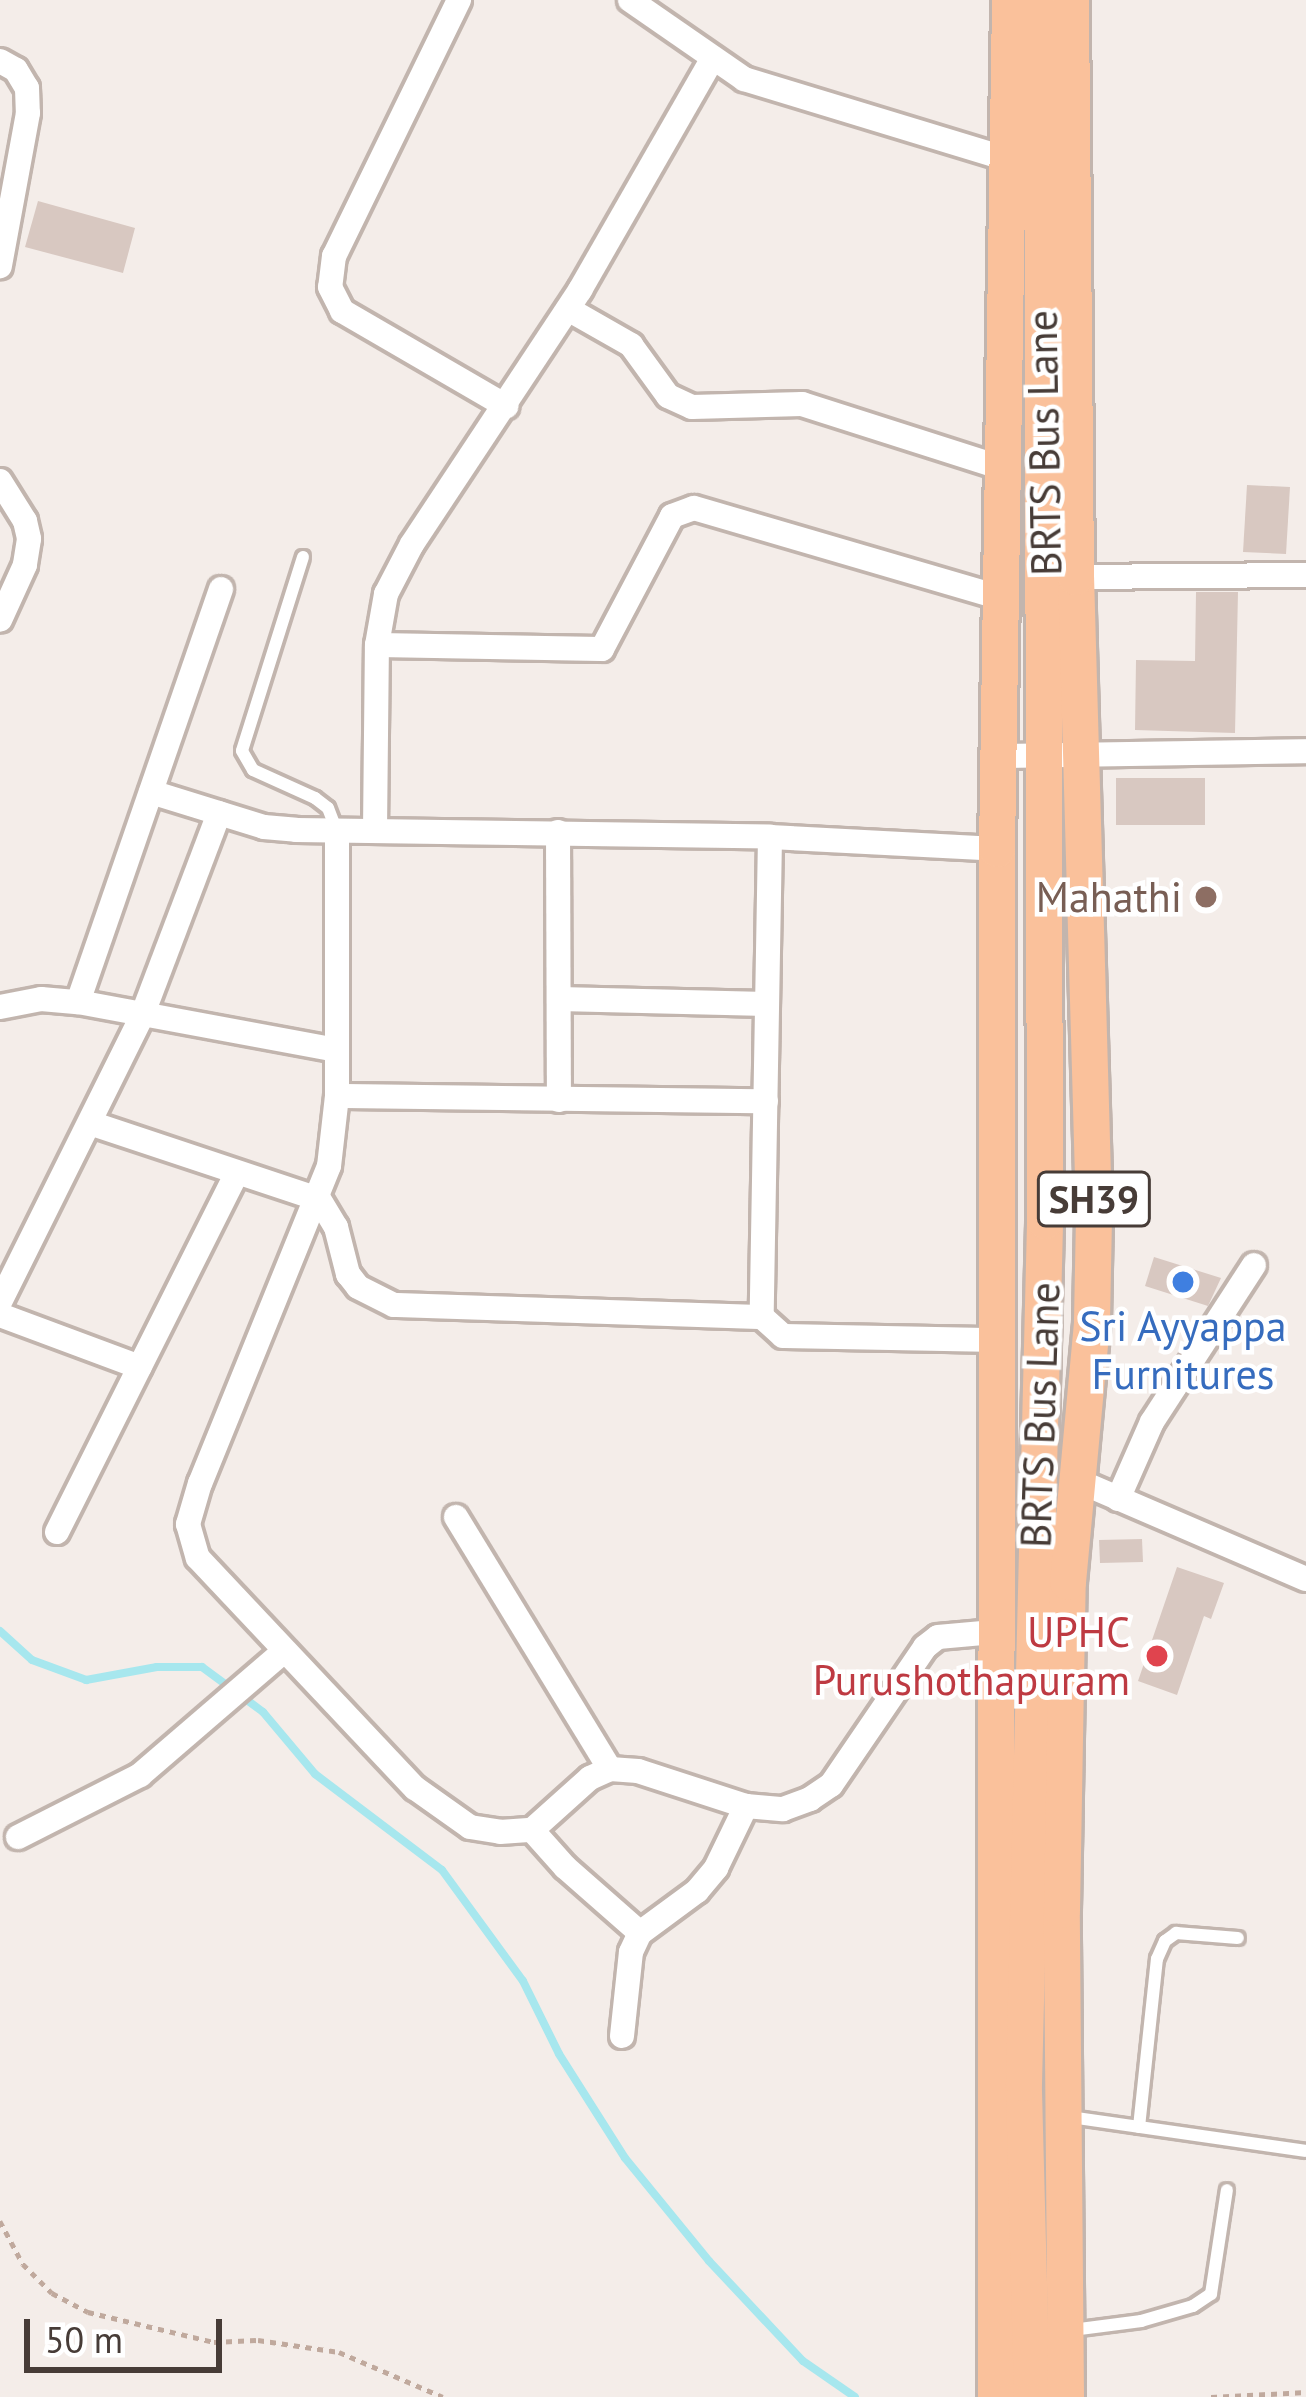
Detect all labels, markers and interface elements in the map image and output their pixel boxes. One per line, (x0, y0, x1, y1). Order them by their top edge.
street label: BRTS Bus Lane (1016, 310, 1072, 576)
place label: Mahathi (1036, 872, 1182, 922)
marker: Mahathi (1193, 884, 1219, 910)
road number: SH39 (1034, 1166, 1154, 1232)
marker: Sri Ayyappa Furnitures (1170, 1269, 1196, 1295)
street label: BRTS Bus Lane (1010, 1281, 1070, 1549)
place label: Sri Ayyappa Furnitures (1079, 1301, 1287, 1400)
place label: UPHC Purushothapuram (813, 1607, 1130, 1706)
marker: UPHC Purushothapuram (1141, 1640, 1173, 1672)
scale bar (30, 2295, 228, 2369)
text: 50 m (45, 2316, 123, 2363)

